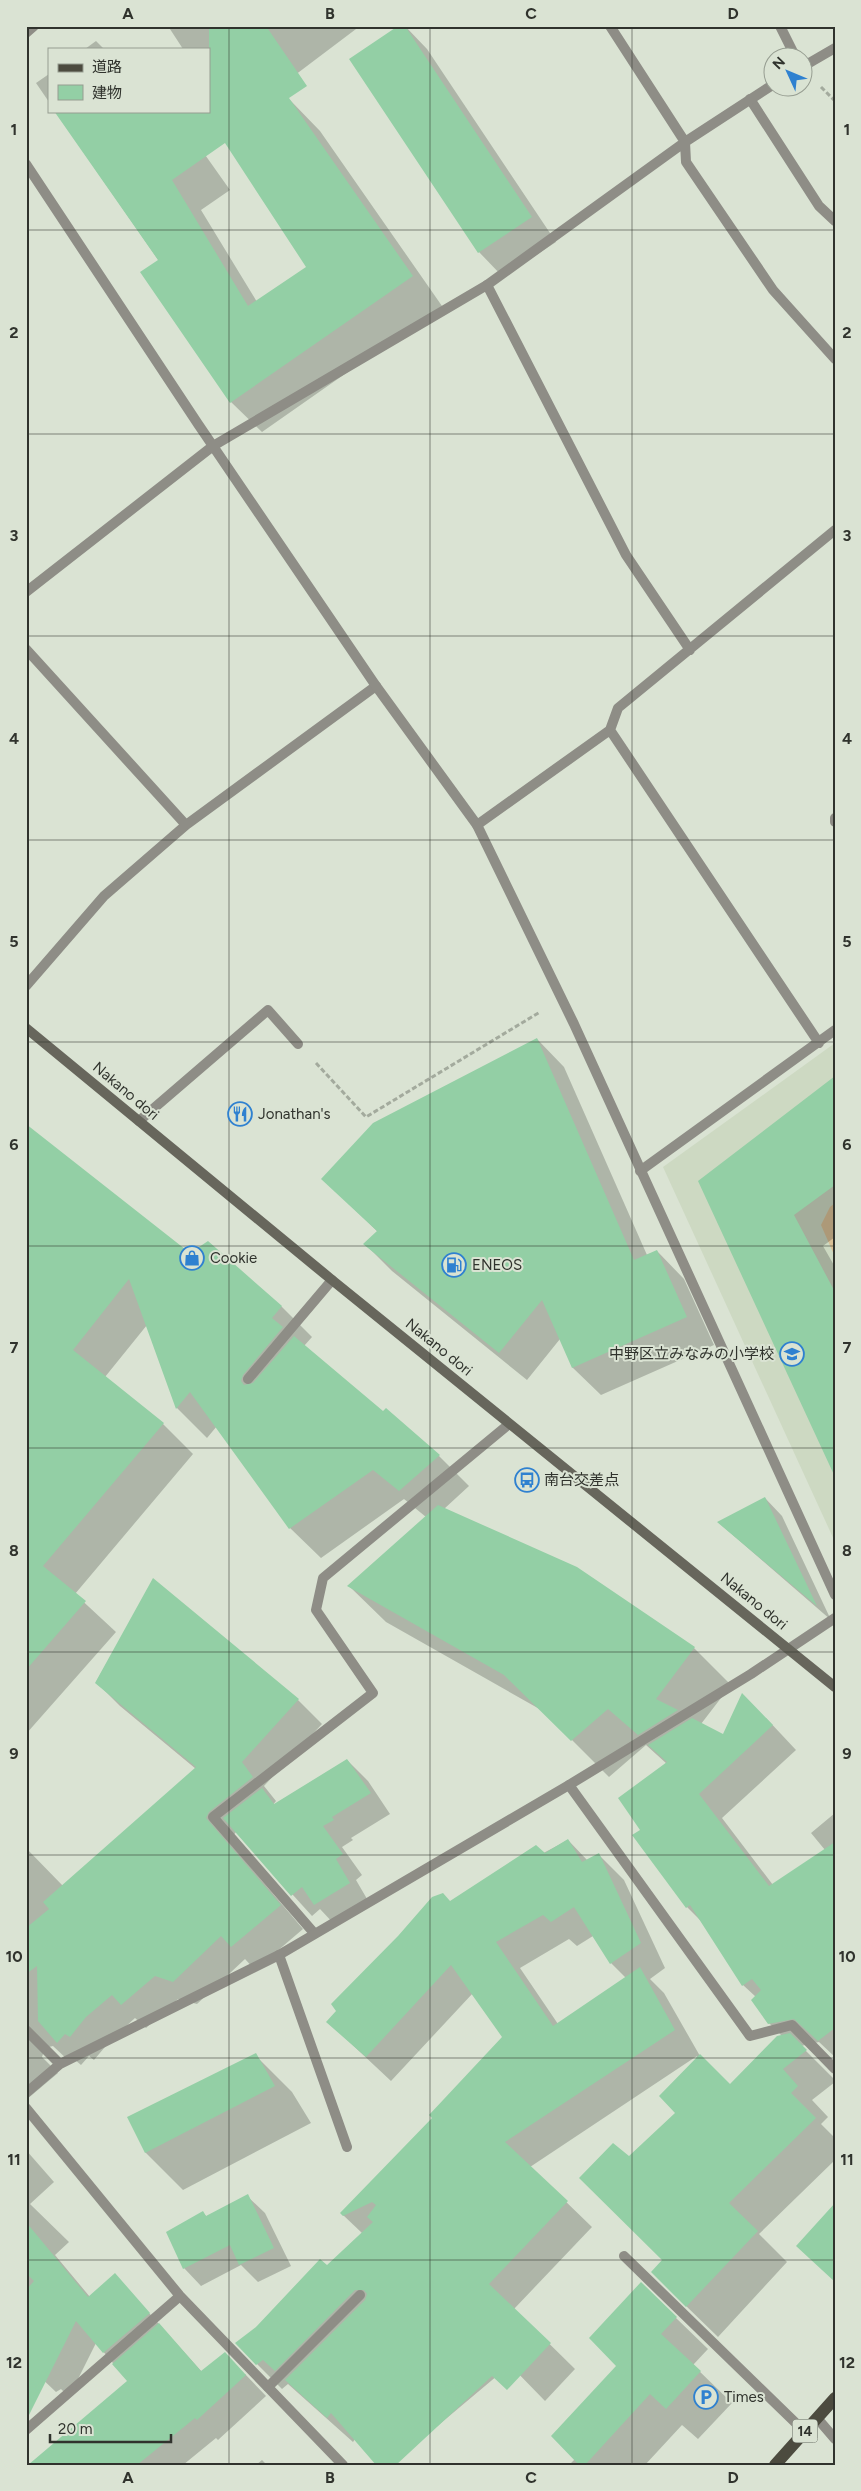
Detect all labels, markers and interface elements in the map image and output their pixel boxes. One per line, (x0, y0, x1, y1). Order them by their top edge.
text: A (122, 4, 134, 23)
text: B (325, 4, 335, 23)
text: C (525, 4, 537, 23)
text: D (727, 4, 739, 23)
legend (48, 48, 210, 112)
north arrow (764, 48, 814, 98)
text: N (769, 54, 789, 73)
text: 道路 (92, 58, 122, 76)
text: 建物 (92, 84, 122, 102)
text: 1 (11, 120, 17, 139)
text: 1 (844, 120, 850, 139)
text: 2 (9, 323, 19, 342)
text: 2 (842, 323, 852, 342)
text: 3 (10, 526, 19, 545)
text: 3 (843, 526, 852, 545)
text: 4 (9, 729, 19, 748)
text: 4 (842, 729, 852, 748)
text: 5 (9, 932, 19, 951)
text: 5 (842, 932, 852, 951)
street label: Nakano dori (89, 1058, 163, 1124)
restaurant icon: Jonathan's (227, 1101, 253, 1127)
place label: Jonathan's (258, 1105, 331, 1123)
text: 6 (9, 1135, 19, 1154)
text: 6 (842, 1135, 852, 1154)
shop icon: Cookie (179, 1245, 205, 1271)
place label: Cookie (210, 1249, 257, 1267)
fuel station icon: ENEOS (441, 1252, 467, 1278)
place label: ENEOS (472, 1256, 522, 1274)
street label: Nakano dori (402, 1315, 476, 1379)
text: 7 (10, 1338, 19, 1357)
text: 7 (843, 1338, 852, 1357)
school or university icon: 中野区立みなみの小学校 (779, 1341, 805, 1367)
place label: 中野区立みなみの小学校 (609, 1345, 774, 1363)
bus stop icon: 南台交差点 (514, 1467, 540, 1493)
place label: 南台交差点 (544, 1471, 619, 1489)
text: 8 (9, 1541, 19, 1560)
text: 8 (842, 1541, 852, 1560)
street label: Nakano dori (717, 1569, 791, 1633)
text: 9 (9, 1744, 19, 1763)
text: 9 (842, 1744, 852, 1763)
text: 10 (5, 1947, 23, 1966)
text: 10 (838, 1947, 856, 1966)
text: 11 (7, 2150, 21, 2169)
text: 11 (840, 2150, 854, 2169)
text: 12 (6, 2353, 22, 2372)
text: 12 (839, 2353, 855, 2372)
parking icon: Times (693, 2384, 719, 2410)
place label: Times (724, 2388, 764, 2406)
scale bar (50, 2411, 171, 2443)
text: 20 m (58, 2420, 92, 2438)
road number: 14 (792, 2420, 818, 2442)
text: A (122, 2468, 134, 2487)
text: B (325, 2468, 335, 2487)
text: C (525, 2468, 537, 2487)
text: D (727, 2468, 739, 2487)

